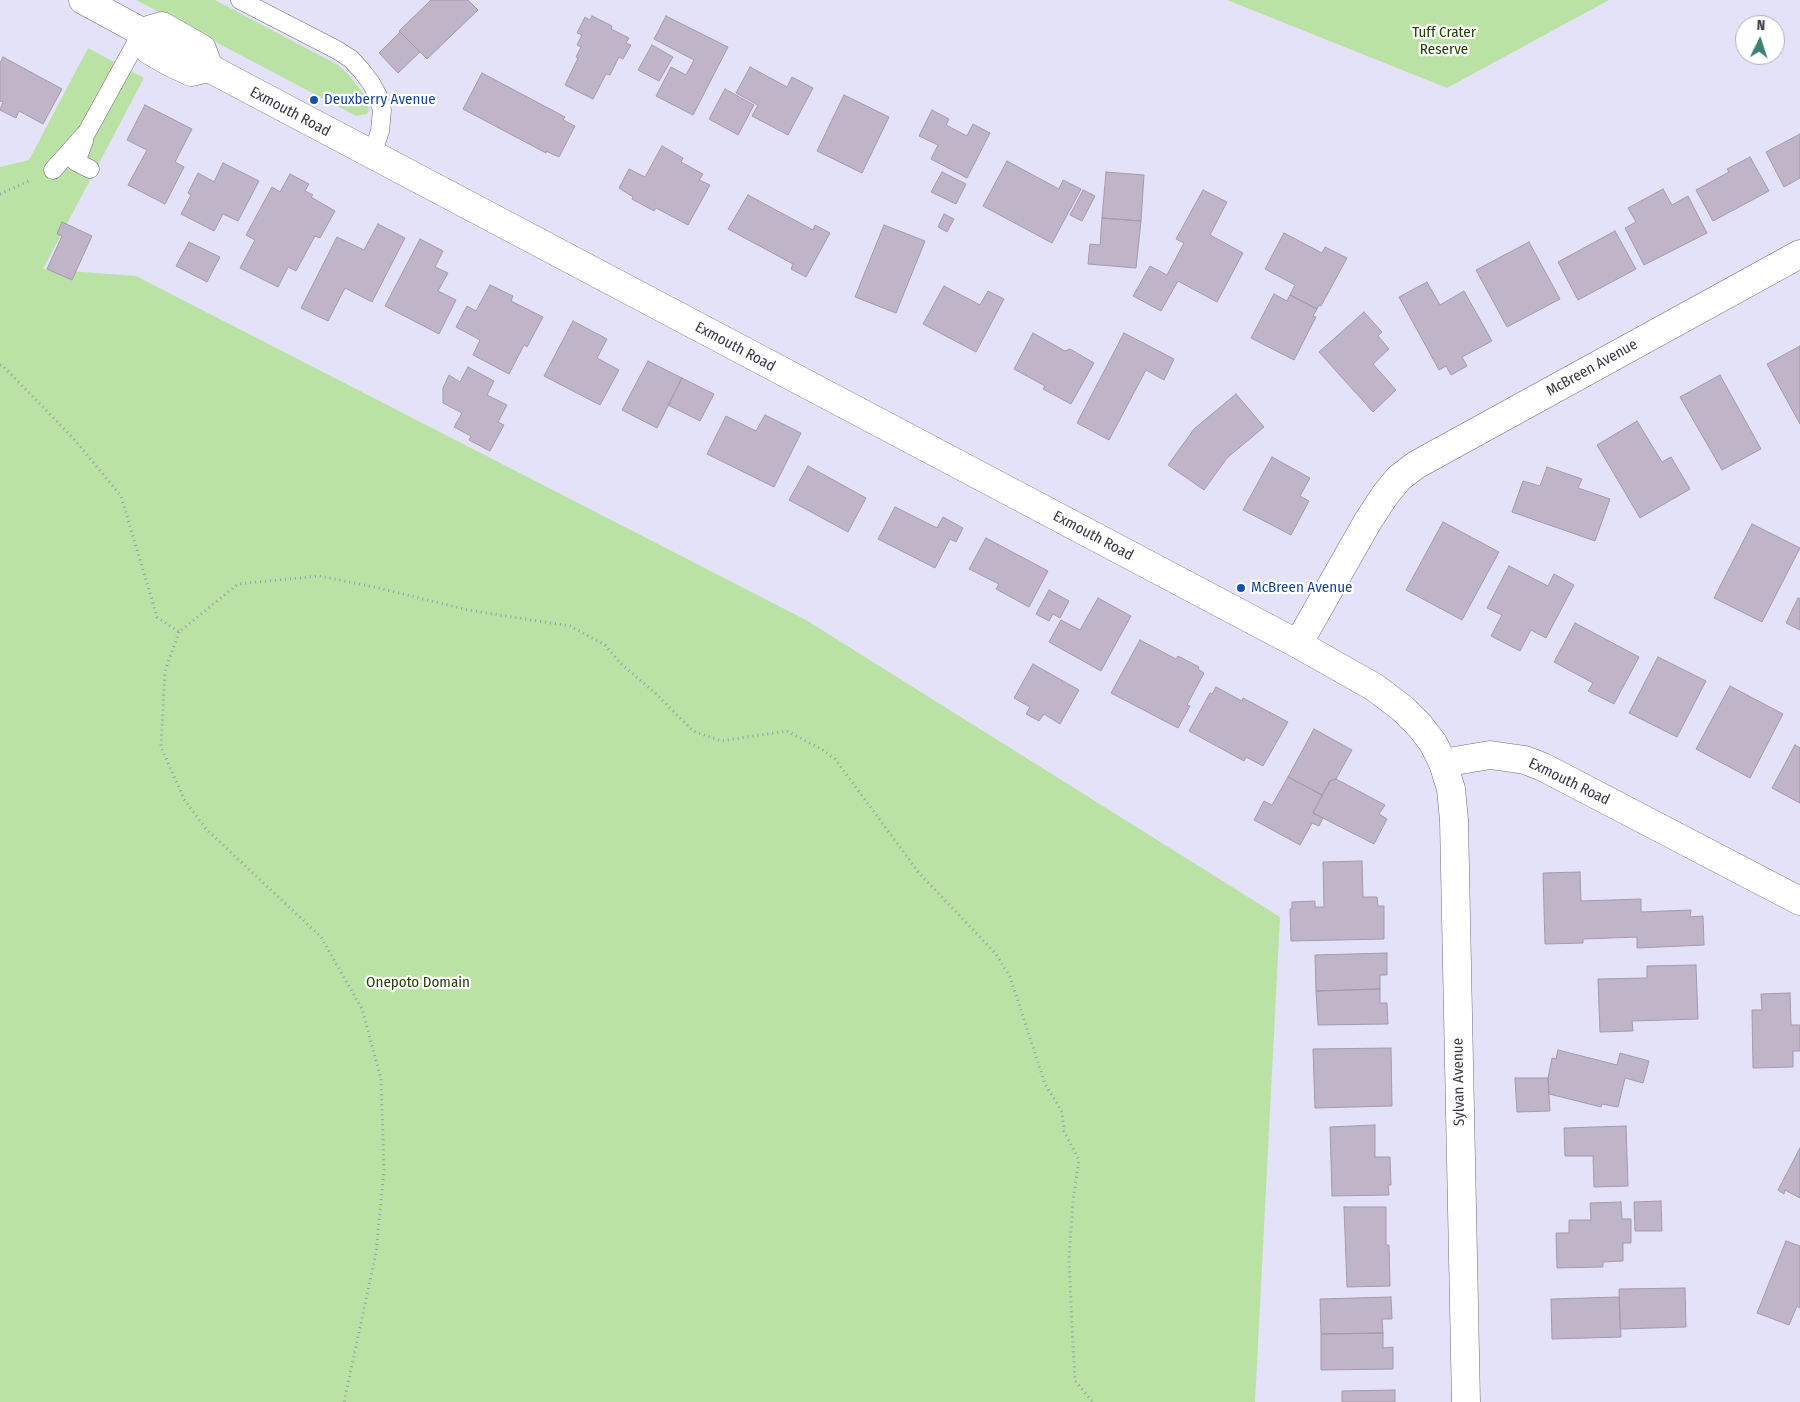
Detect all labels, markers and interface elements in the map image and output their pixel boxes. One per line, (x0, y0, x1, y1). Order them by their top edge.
north arrow (1735, 15, 1785, 65)
text: N (1756, 17, 1766, 34)
park label: Tuff Crater Reserve (1412, 24, 1476, 59)
street label: Exmouth Road (247, 83, 333, 141)
place label: Deuxberry Avenue (324, 91, 436, 109)
marker: Deuxberry Avenue (308, 94, 320, 106)
street label: Exmouth Road (692, 318, 778, 376)
street label: McBreen Avenue (1543, 336, 1641, 400)
street label: Exmouth Road (1050, 507, 1136, 565)
place label: McBreen Avenue (1251, 579, 1352, 597)
marker: McBreen Avenue (1235, 582, 1247, 594)
street label: Exmouth Road (1525, 755, 1613, 809)
park label: Onepoto Domain (366, 974, 470, 992)
street label: Sylvan Avenue (1449, 1038, 1469, 1126)

